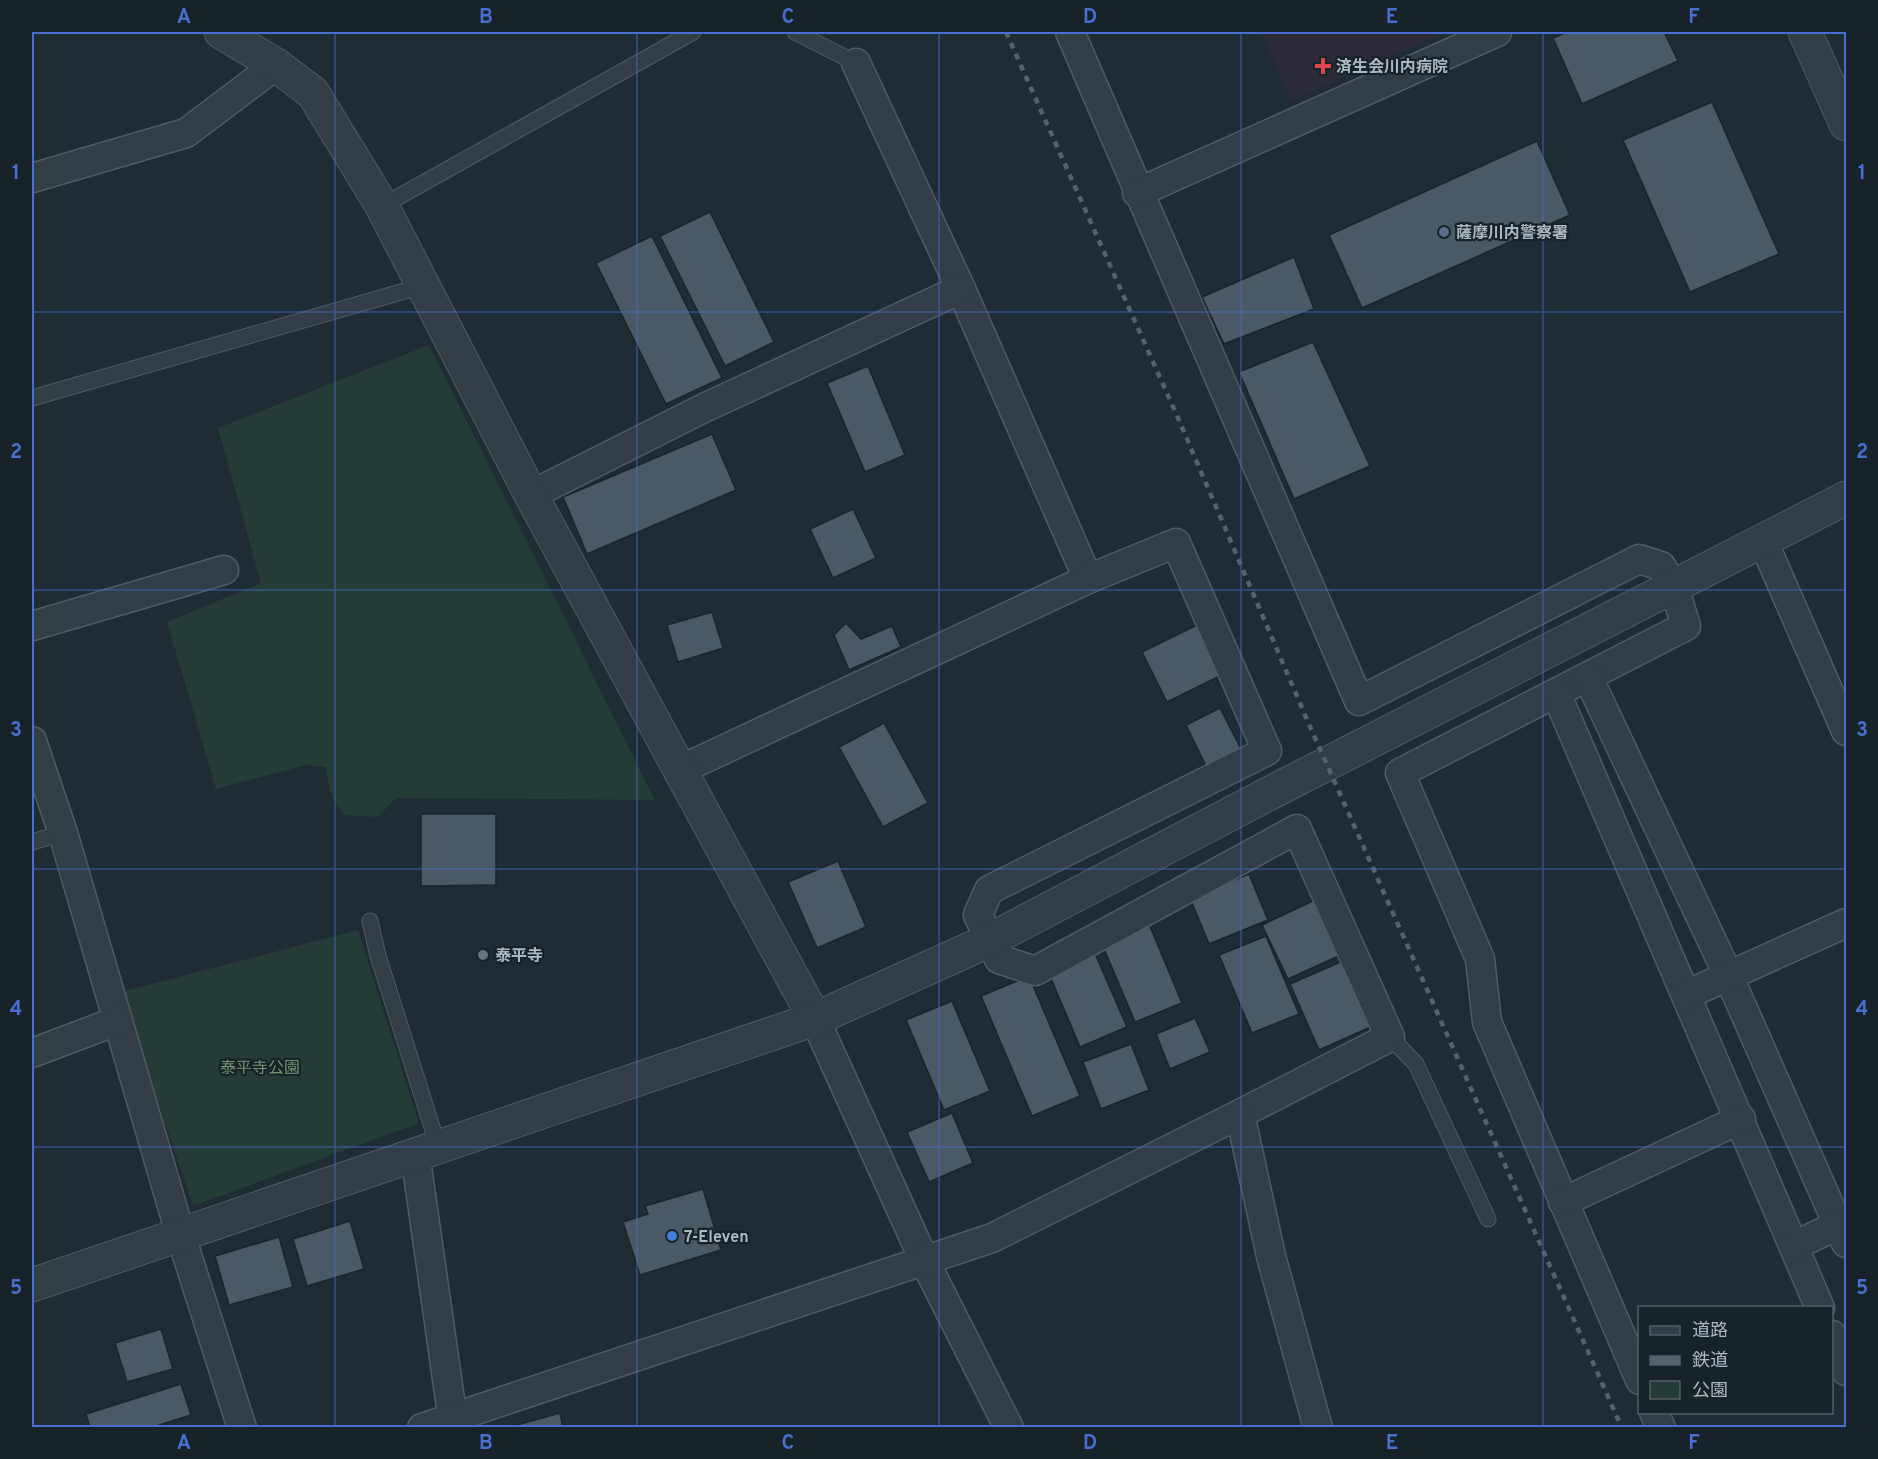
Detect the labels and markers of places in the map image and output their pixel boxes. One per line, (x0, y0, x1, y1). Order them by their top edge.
marker: 済生会川内病院 (1314, 57, 1332, 75)
place label: 済生会川内病院 (1336, 58, 1448, 78)
place label: 薩摩川内警察署 (1456, 224, 1568, 244)
marker: 薩摩川内警察署 (1437, 225, 1451, 239)
place label: 泰平寺 (495, 947, 543, 967)
marker: 泰平寺 (476, 948, 490, 962)
place label: 7-Eleven (684, 1228, 749, 1248)
marker: 7-Eleven (665, 1229, 679, 1243)

